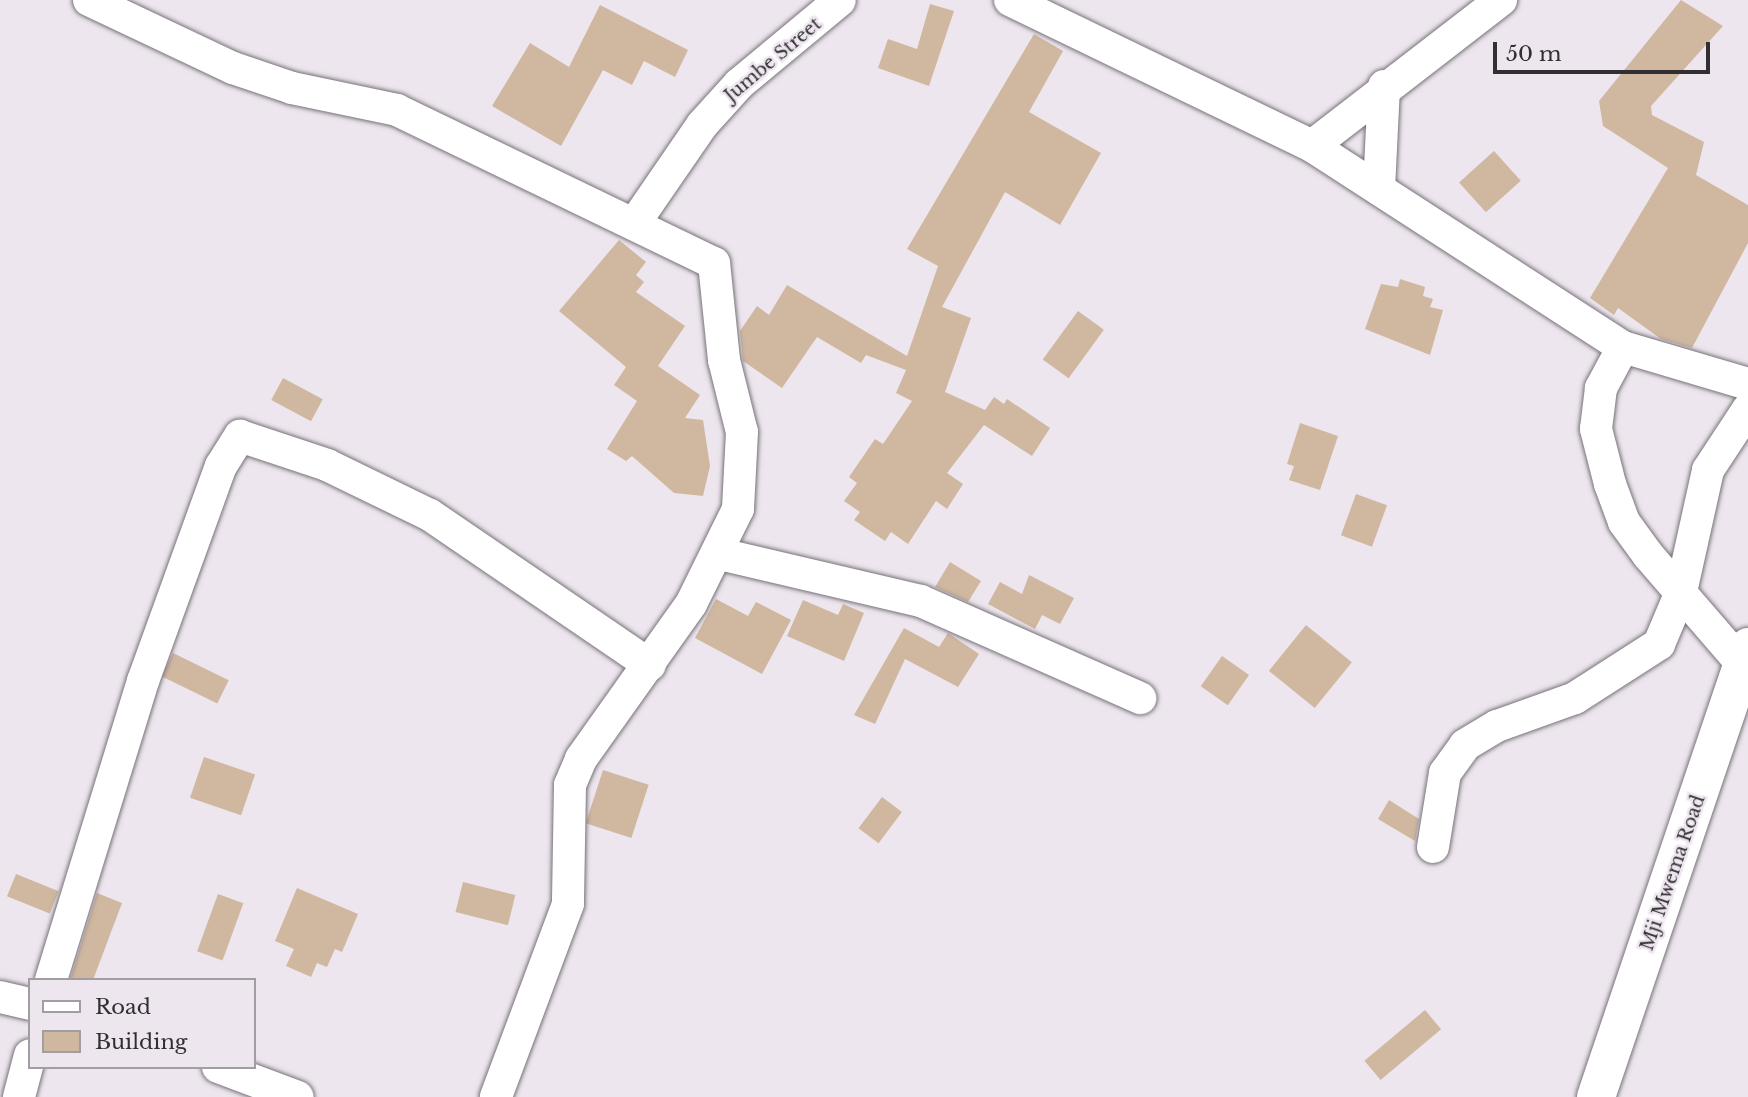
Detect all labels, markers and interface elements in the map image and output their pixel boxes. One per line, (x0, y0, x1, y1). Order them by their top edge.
street label: Jumbe Street (720, 13, 826, 107)
scale bar (1496, 28, 1713, 72)
text: 50 m (1506, 41, 1561, 67)
street label: Mji Mwema Road (1636, 792, 1710, 954)
legend (28, 978, 256, 1069)
text: Road (95, 994, 151, 1020)
text: Building (95, 1029, 187, 1055)

